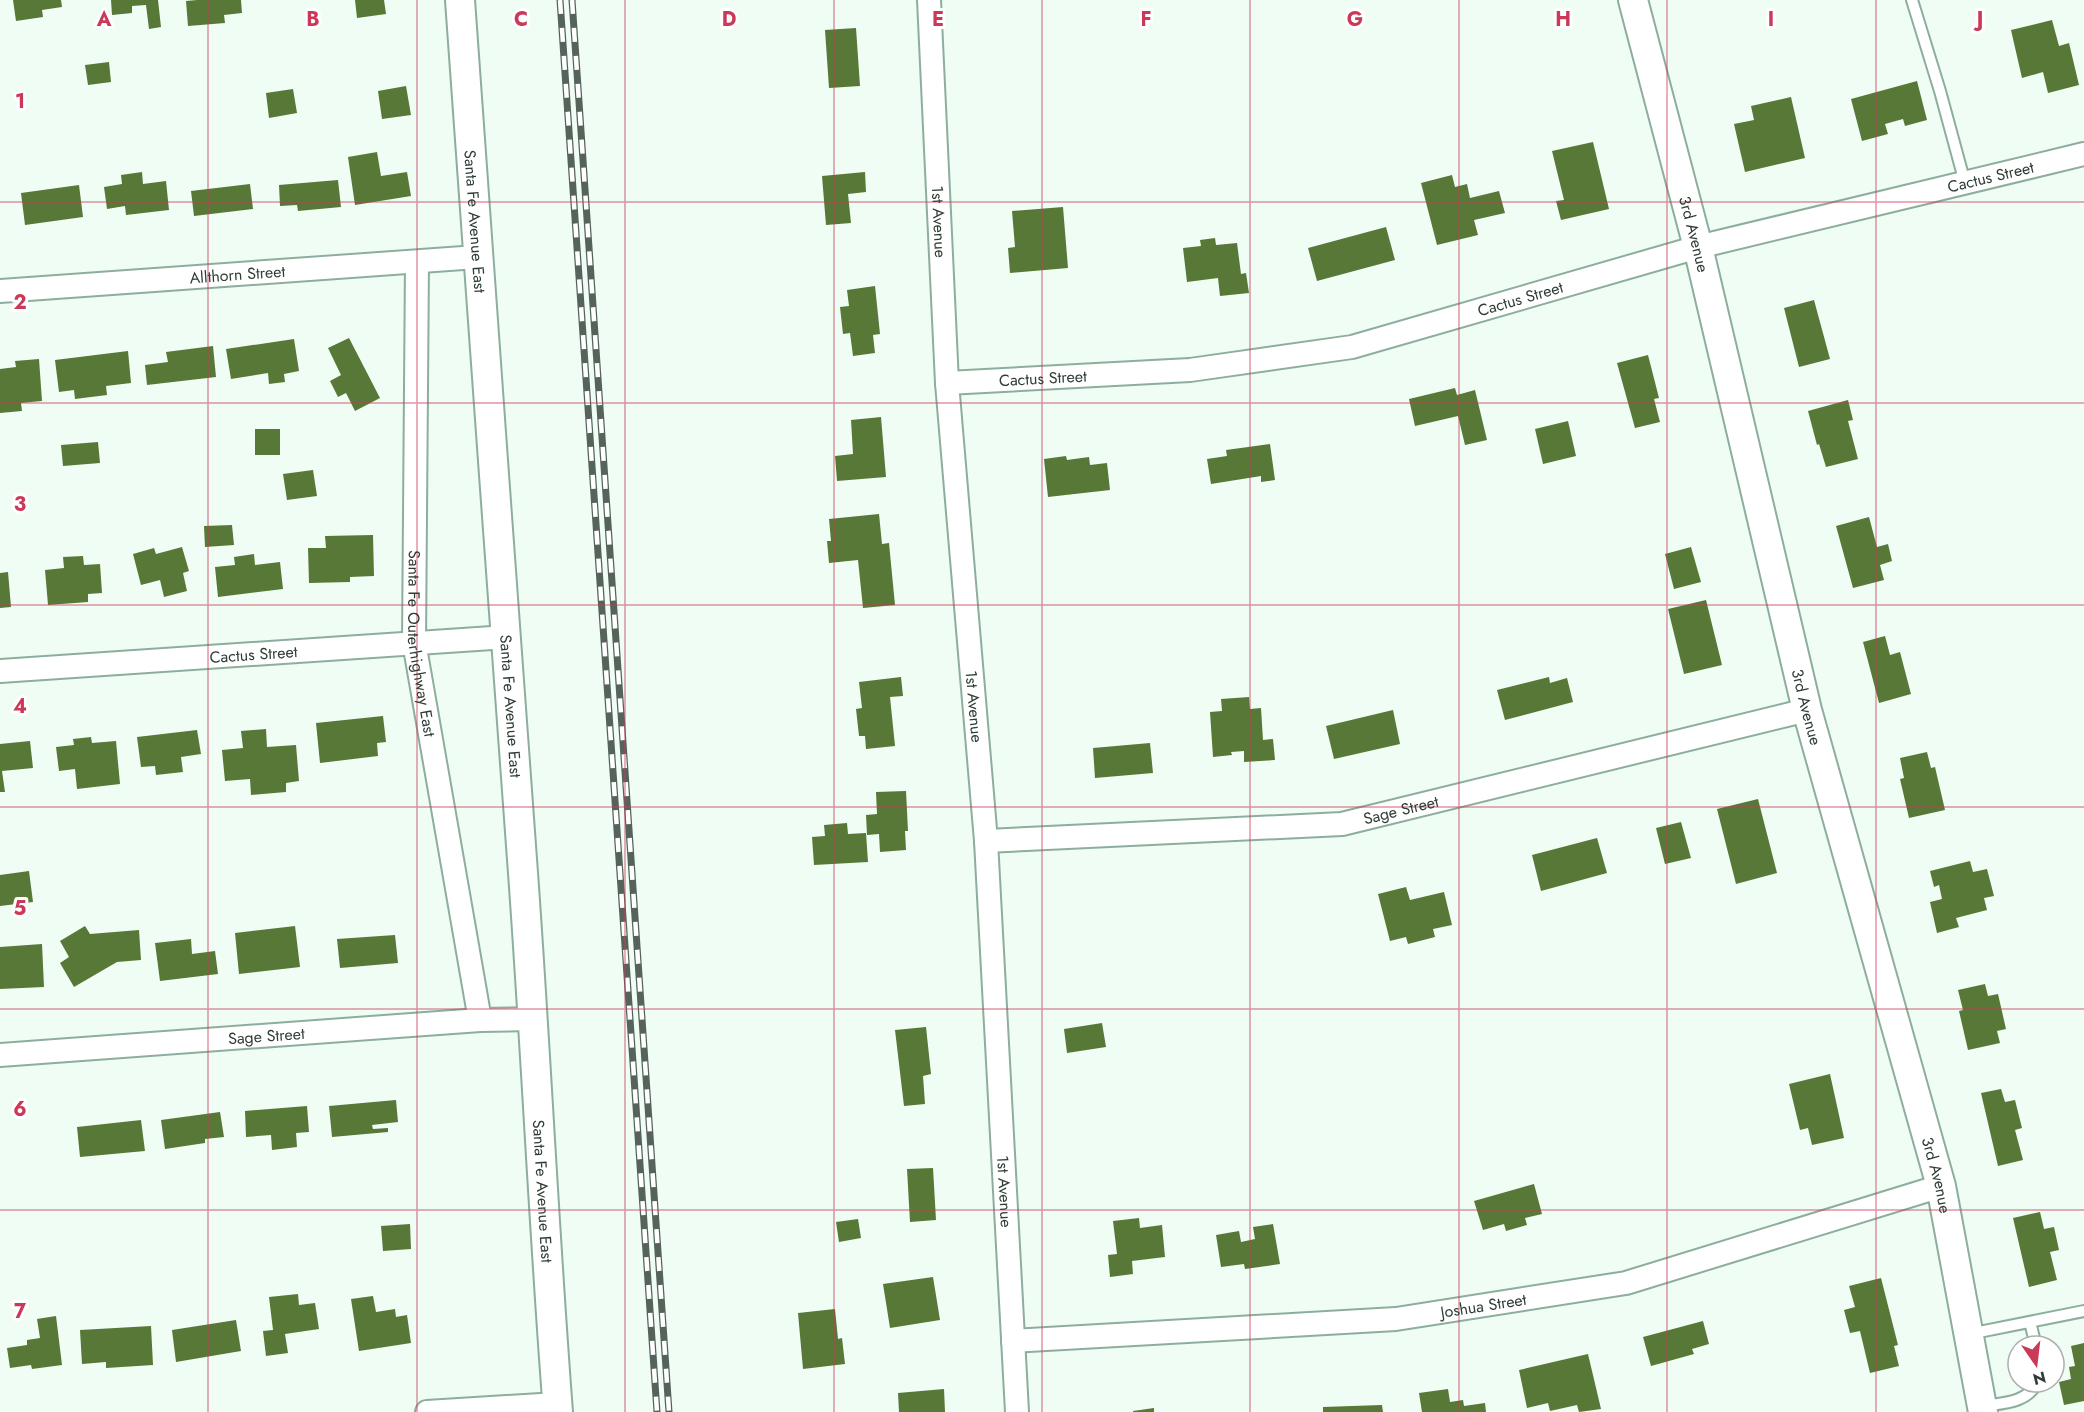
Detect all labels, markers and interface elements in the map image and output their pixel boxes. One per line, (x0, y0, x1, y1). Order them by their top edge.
text: A (96, 5, 112, 34)
text: B (306, 5, 320, 34)
text: C (514, 5, 528, 34)
text: D (722, 5, 736, 34)
text: E (932, 5, 944, 34)
text: F (1140, 5, 1152, 34)
text: G (1347, 5, 1363, 34)
text: H (1555, 5, 1571, 34)
text: I (1768, 5, 1774, 34)
text: J (1973, 5, 1983, 34)
text: 1 (15, 87, 25, 116)
street label: Santa Fe Avenue East (459, 149, 492, 294)
street label: Cactus Street (1945, 155, 2036, 198)
street label: 1st Avenue (926, 185, 953, 258)
street label: 3rd Avenue (1674, 193, 1715, 275)
street label: Allthorn Street (189, 259, 286, 289)
street label: Cactus Street (1475, 275, 1566, 322)
text: 2 (13, 288, 27, 317)
street label: Cactus Street (998, 364, 1088, 392)
text: 3 (14, 490, 26, 519)
street label: Santa Fe Outerhighway East (402, 550, 442, 739)
street label: Santa Fe Avenue East (494, 634, 528, 779)
street label: Cactus Street (209, 640, 298, 668)
street label: 3rd Avenue (1786, 666, 1828, 748)
street label: 1st Avenue (960, 669, 989, 743)
text: 4 (13, 692, 27, 721)
street label: Sage Street (1361, 789, 1441, 830)
text: 5 (14, 894, 27, 923)
street label: Sage Street (227, 1021, 306, 1050)
text: 6 (13, 1095, 27, 1124)
street label: Santa Fe Avenue East (527, 1119, 559, 1264)
street label: 3rd Avenue (1916, 1134, 1957, 1215)
street label: 1st Avenue (992, 1155, 1018, 1228)
street label: Joshua Street (1437, 1287, 1528, 1324)
text: 7 (14, 1297, 27, 1326)
north arrow (2006, 1334, 2066, 1394)
text: N (2031, 1365, 2048, 1391)

